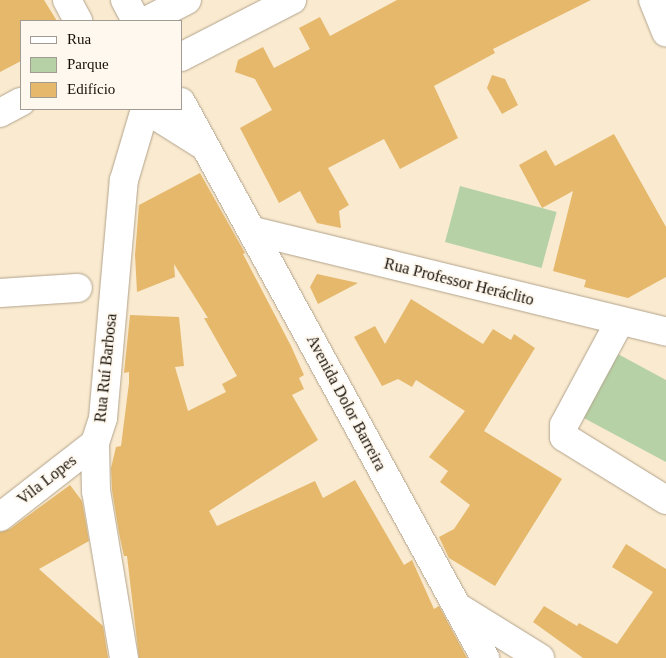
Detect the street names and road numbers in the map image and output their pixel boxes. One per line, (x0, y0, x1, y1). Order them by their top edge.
street label: Rua Professor Heráclito (382, 254, 536, 310)
street label: Rua Ruí Barbosa (91, 313, 121, 423)
street label: Avenida Dolor Barreira (302, 332, 390, 474)
street label: Vila Lopes (14, 451, 80, 509)

